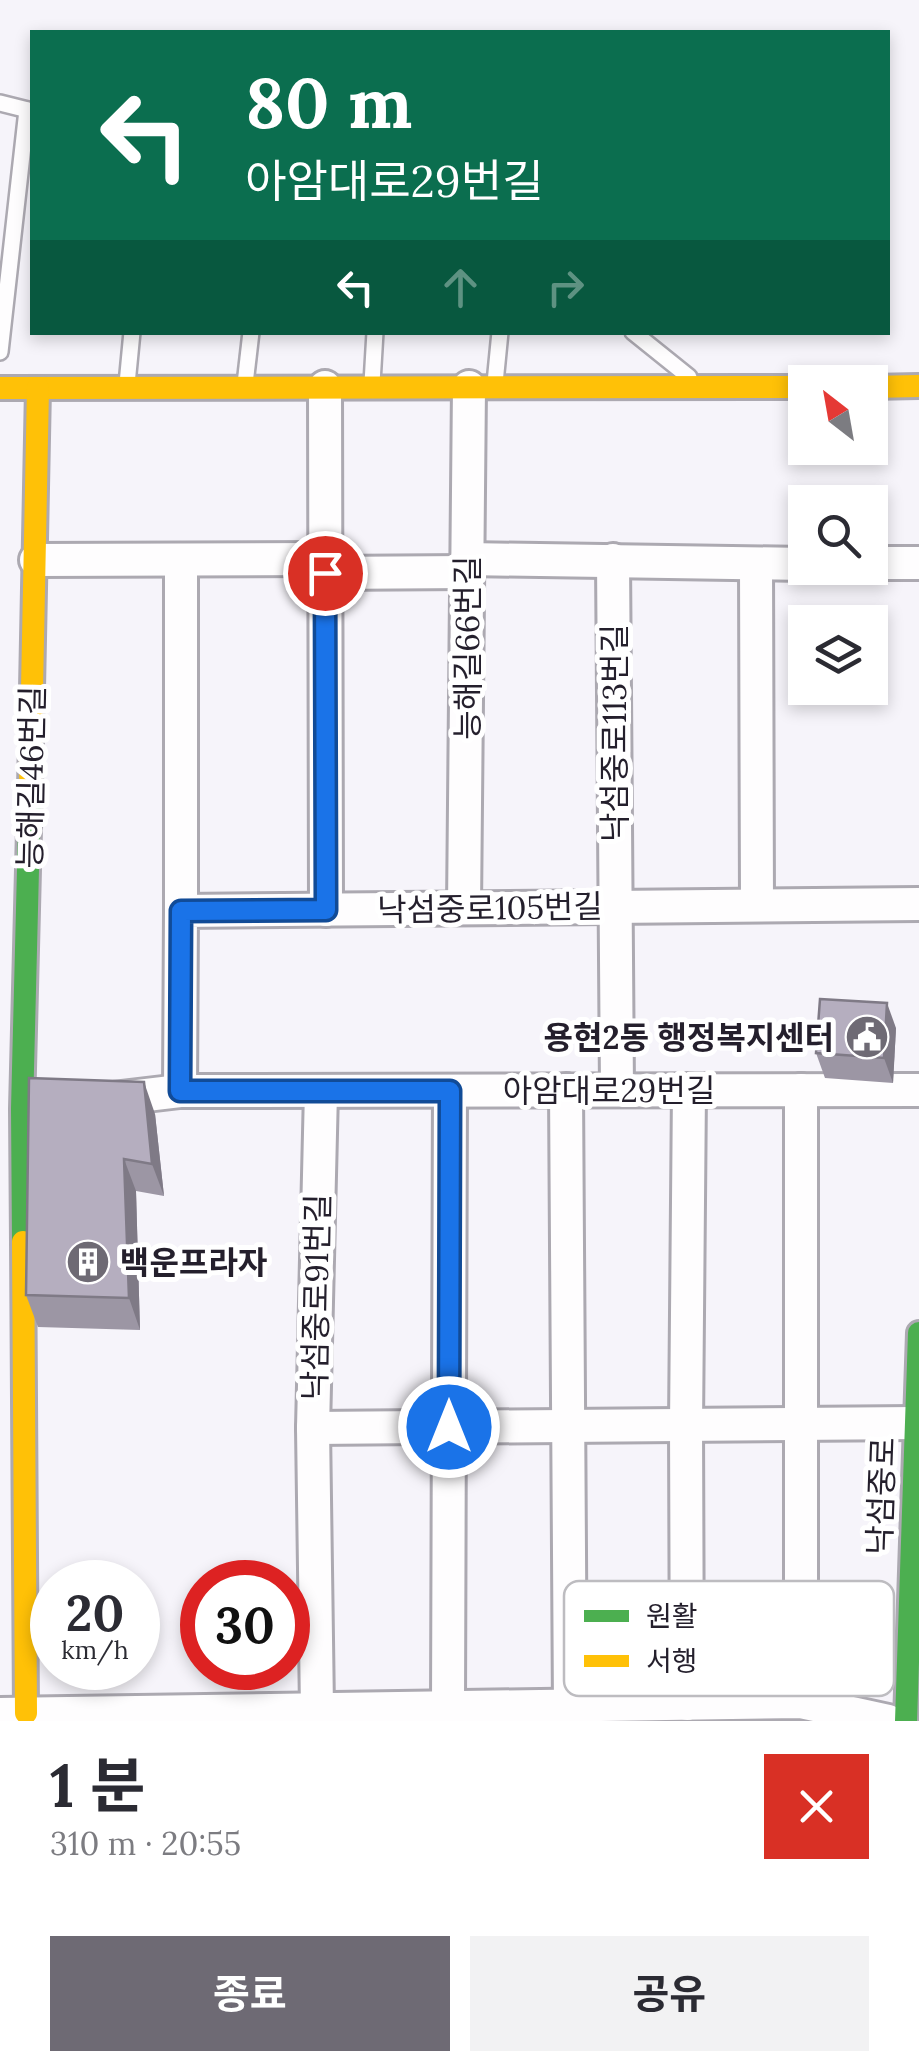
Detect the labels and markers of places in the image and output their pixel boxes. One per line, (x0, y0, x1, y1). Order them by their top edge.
pin (283, 531, 368, 616)
public building icon: 용현2동 행정복지센터 (844, 1014, 890, 1060)
place label: 용현2동 행정복지센터 (544, 1017, 834, 1058)
building icon: 백운프라자 (65, 1239, 111, 1285)
place label: 백운프라자 (120, 1242, 268, 1283)

